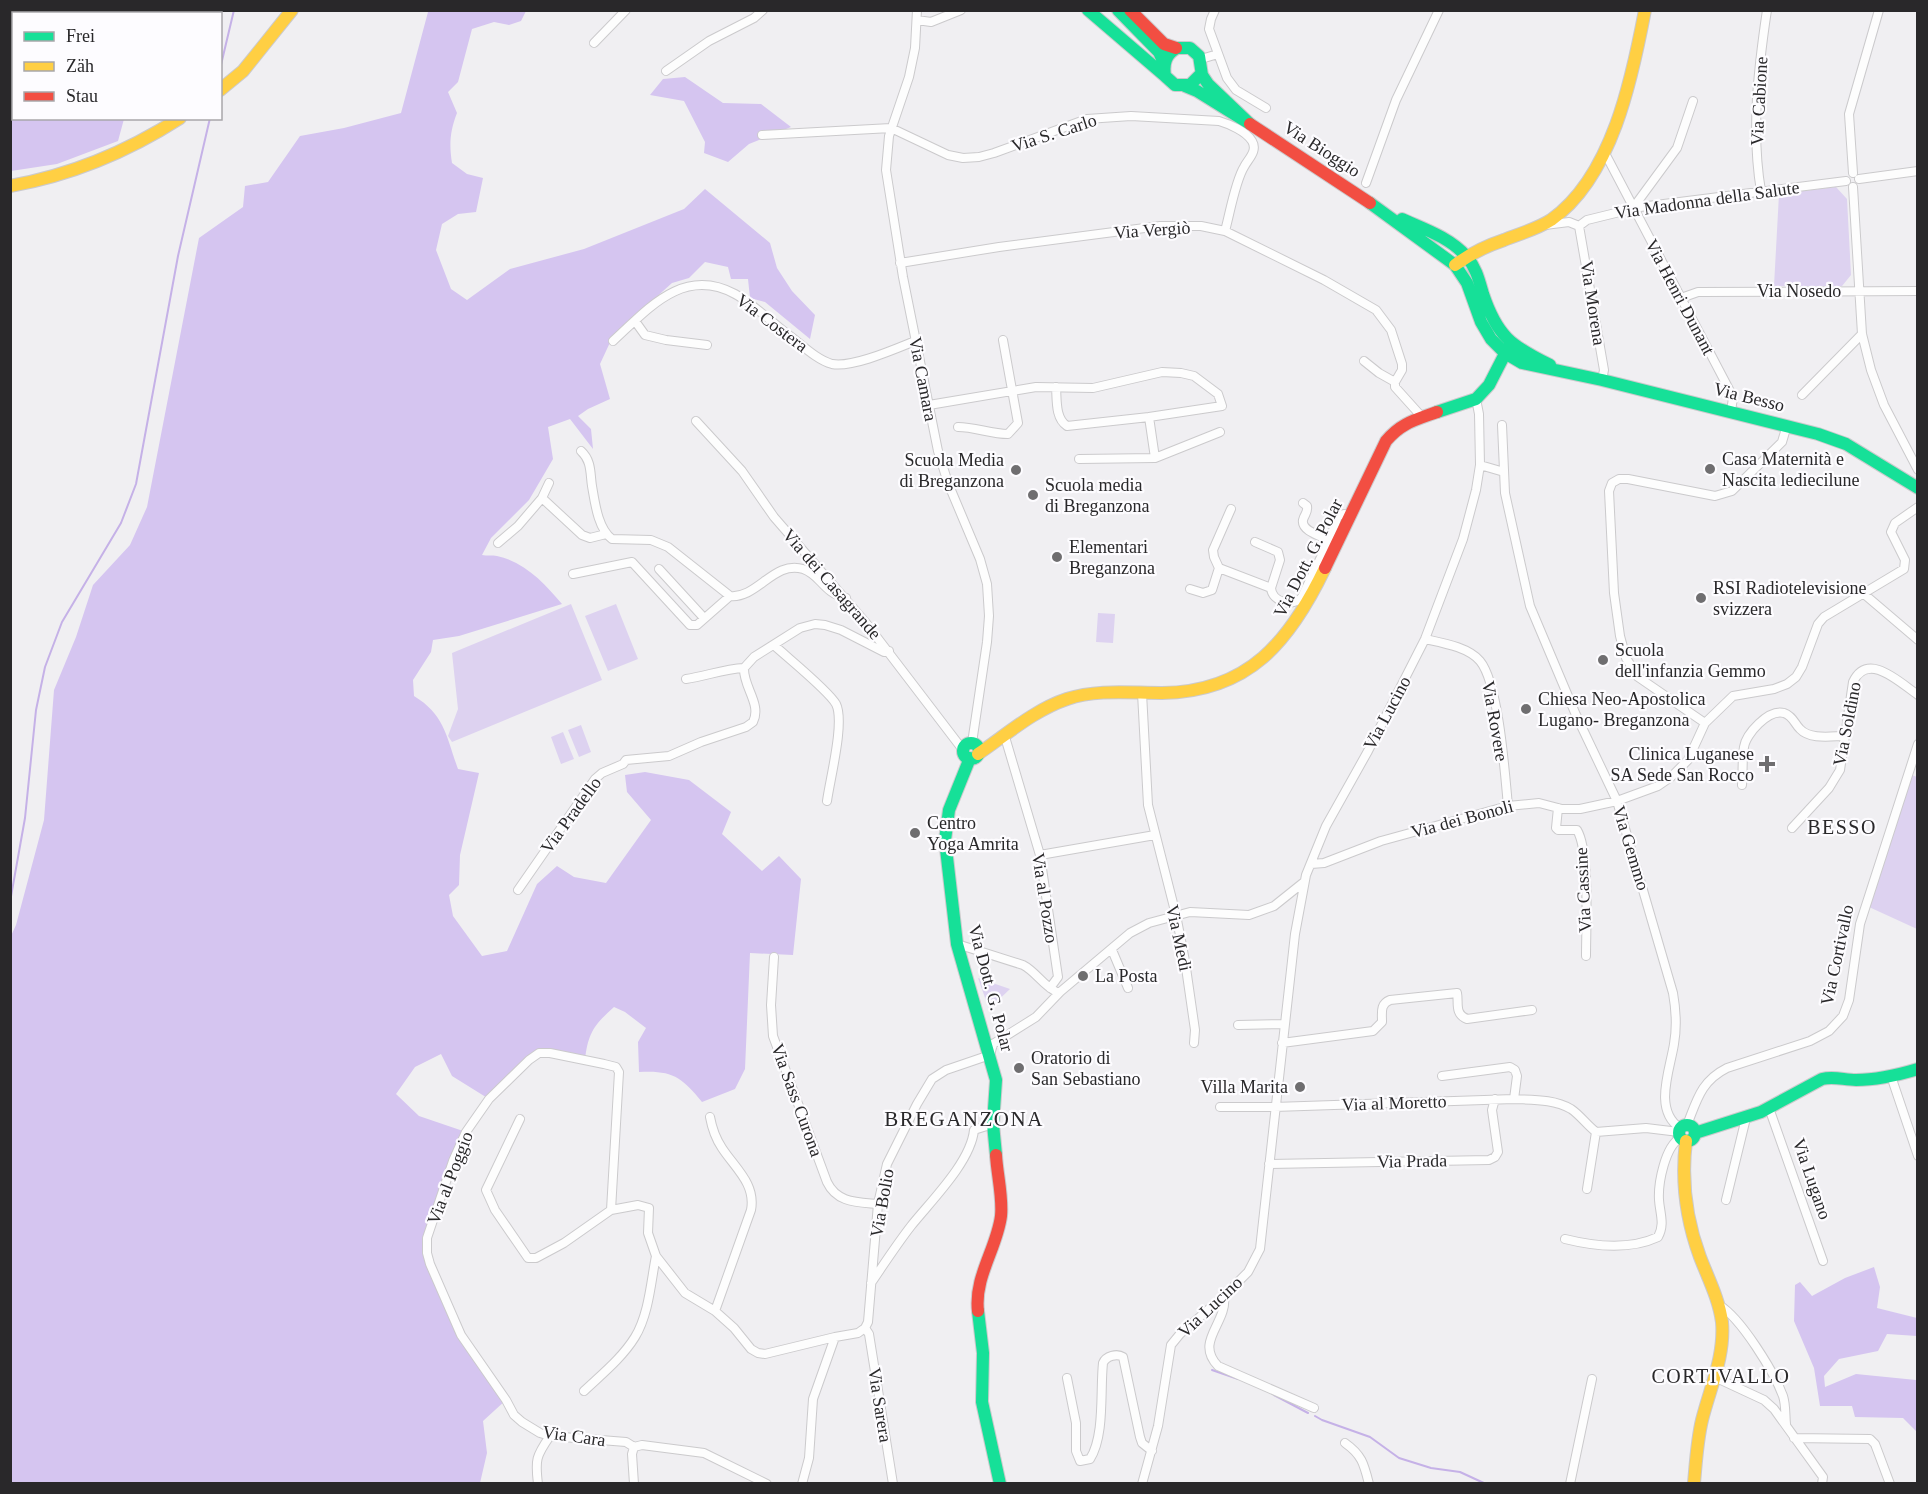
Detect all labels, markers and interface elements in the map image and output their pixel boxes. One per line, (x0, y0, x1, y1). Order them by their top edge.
legend (12, 12, 222, 120)
text: Frei (66, 26, 95, 46)
text: Zäh (66, 56, 94, 76)
street label: Via Cabione (1747, 56, 1771, 146)
text: Stau (66, 86, 98, 106)
street label: Via S. Carlo (1009, 110, 1099, 156)
street label: Via Bioggio (1280, 117, 1364, 181)
street label: Via Madonna della Salute (1613, 177, 1801, 223)
street label: Via Vergiò (1113, 217, 1191, 243)
street label: Via Henri Dunant (1641, 236, 1719, 358)
street label: Via Morena (1576, 259, 1610, 347)
street label: Via Nosedo (1757, 281, 1841, 301)
street label: Via Costera (732, 290, 812, 356)
street label: Via Camara (905, 335, 941, 423)
street label: Via Besso (1711, 379, 1787, 415)
place label: Casa Maternità e Nascita lediecilune (1722, 449, 1859, 490)
place label: Scuola Media di Breganzona (900, 450, 1004, 491)
marker: Casa Maternità e Nascita lediecilune (1703, 462, 1717, 476)
marker: Scuola Media di Breganzona (1009, 463, 1023, 477)
place label: Scuola media di Breganzona (1045, 475, 1149, 516)
marker: Scuola media di Breganzona (1026, 488, 1040, 502)
street label: Via Dott. G. Polar (1269, 495, 1347, 621)
street label: Via dei Casagrande (779, 525, 885, 643)
place label: Elementari Breganzona (1069, 537, 1155, 578)
marker: Elementari Breganzona (1050, 550, 1064, 564)
place label: RSI Radiotelevisione svizzera (1713, 578, 1866, 619)
marker: RSI Radiotelevisione svizzera (1694, 591, 1708, 605)
place label: Scuola dell'infanzia Gemmo (1615, 640, 1766, 681)
marker: Scuola dell'infanzia Gemmo (1596, 653, 1610, 667)
street label: Via Lucino (1359, 673, 1415, 753)
street label: Via Rovere (1478, 679, 1512, 763)
street label: Via Soldino (1829, 680, 1865, 768)
place label: Chiesa Neo-Apostolica Lugano- Breganzona (1538, 689, 1705, 730)
marker: Chiesa Neo-Apostolica Lugano- Breganzona (1519, 702, 1533, 716)
place label: Clinica Luganese SA Sede San Rocco (1611, 744, 1754, 785)
marker: Clinica Luganese SA Sede San Rocco (1758, 755, 1776, 773)
street label: Via Pradello (537, 773, 605, 857)
street label: Via dei Bonoli (1409, 796, 1515, 842)
street label: Via Gemmo (1609, 803, 1653, 893)
place label: Centro Yoga Amrita (927, 813, 1019, 854)
district label: BESSO (1807, 816, 1877, 838)
marker: Centro Yoga Amrita (908, 826, 922, 840)
street label: Via Cassine (1571, 847, 1595, 933)
street label: Via al Pozzo (1028, 852, 1062, 944)
street label: Via Medi (1162, 903, 1196, 973)
street label: Via Cortivallo (1817, 903, 1857, 1007)
street label: Via Dott. G. Polar (964, 922, 1018, 1054)
place label: La Posta (1095, 966, 1158, 986)
marker: La Posta (1076, 969, 1090, 983)
street label: Via Sass Curona (767, 1041, 827, 1159)
place label: Oratorio di San Sebastiano (1031, 1048, 1141, 1089)
marker: Oratorio di San Sebastiano (1012, 1061, 1026, 1075)
place label: Villa Marita (1201, 1077, 1288, 1097)
marker: Villa Marita (1293, 1080, 1307, 1094)
street label: Via al Moretto (1341, 1091, 1447, 1115)
district label: BREGANZONA (884, 1107, 1044, 1131)
street label: Via al Poggio (423, 1129, 477, 1227)
street label: Via Lugano (1789, 1136, 1835, 1222)
street label: Via Prada (1377, 1150, 1447, 1172)
street label: Via Bolio (866, 1167, 898, 1239)
street label: Via Lucino (1174, 1272, 1246, 1342)
district label: CORTIVALLO (1652, 1365, 1790, 1387)
street label: Via Sarera (864, 1366, 896, 1444)
street label: Via Cara (541, 1422, 607, 1450)

